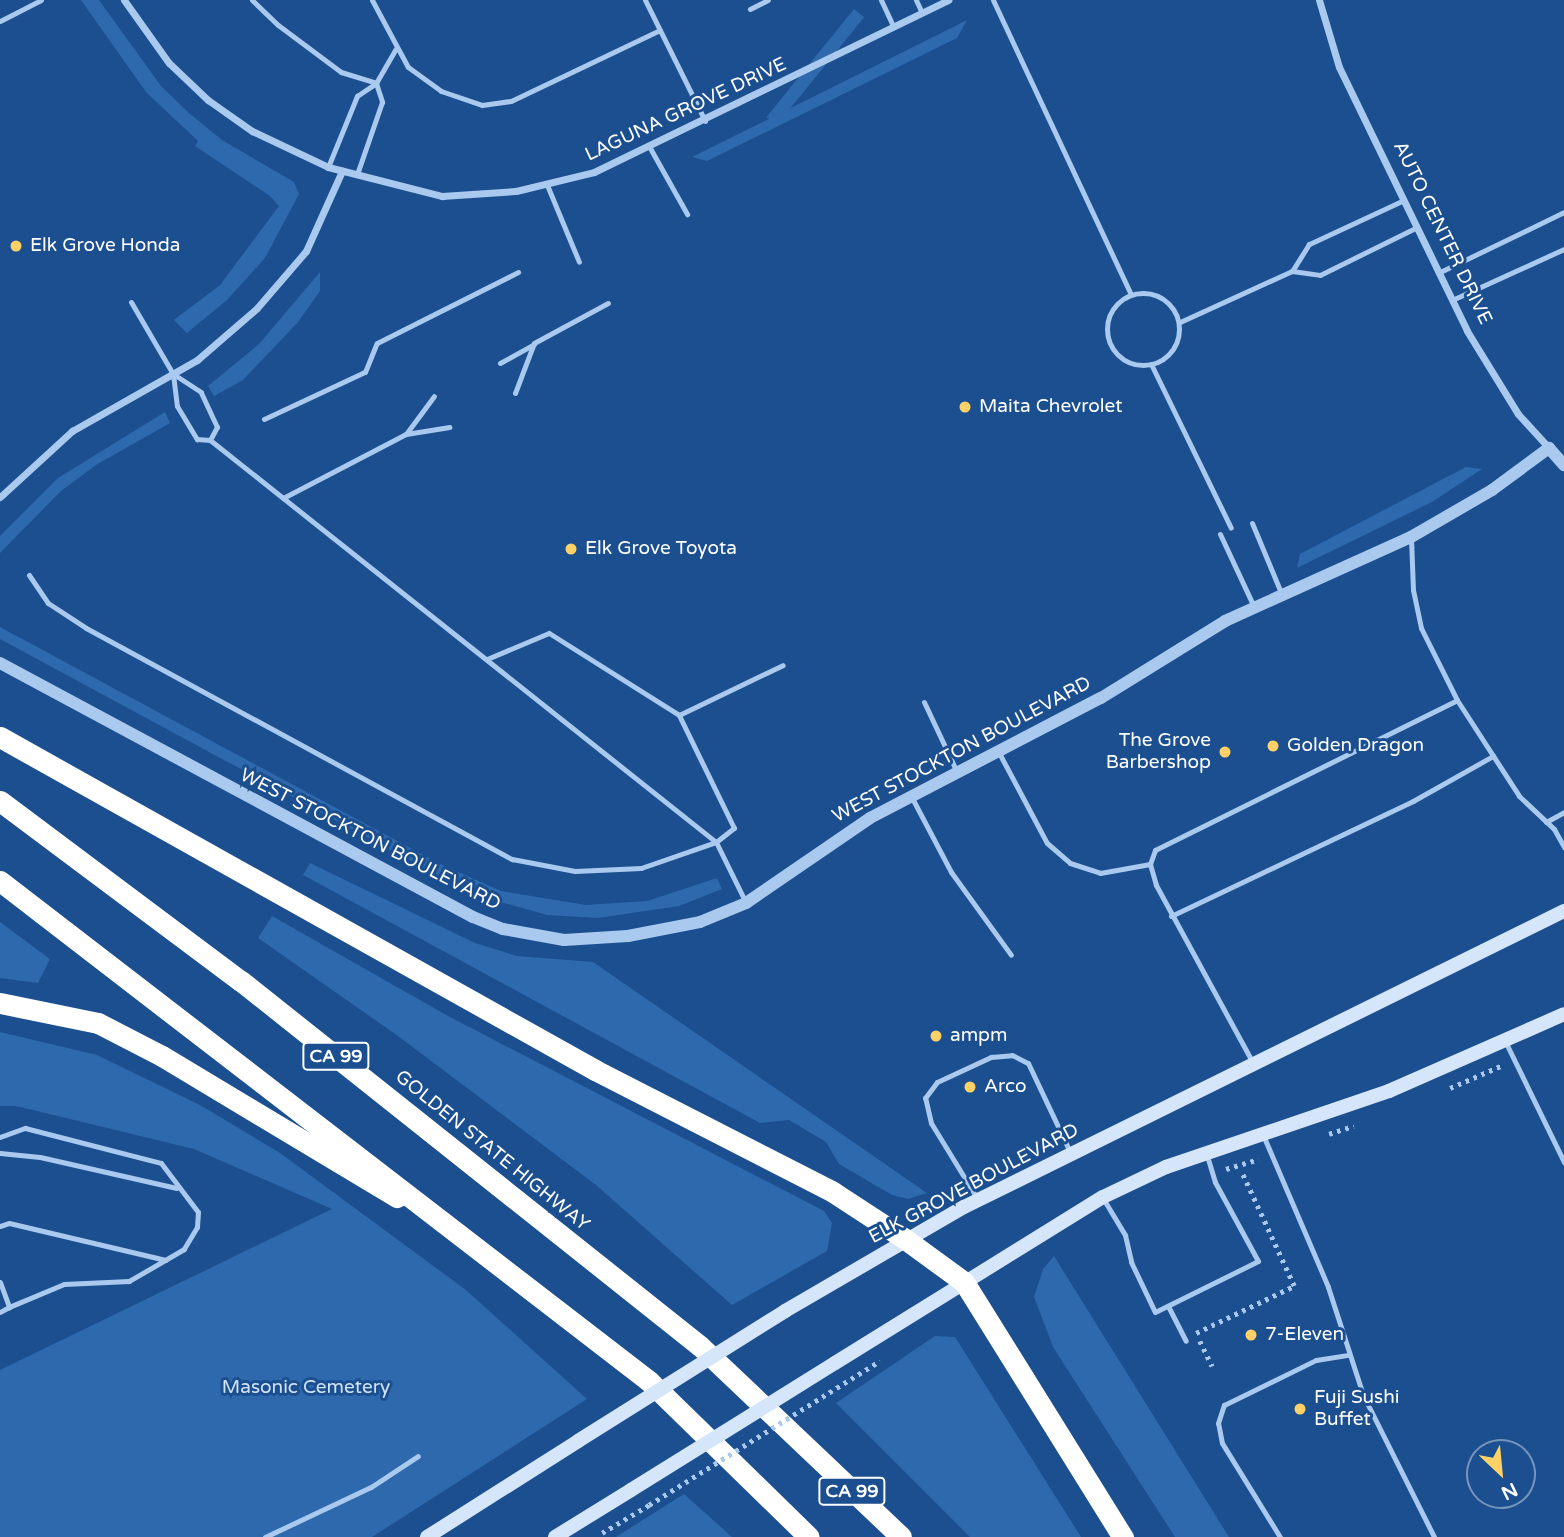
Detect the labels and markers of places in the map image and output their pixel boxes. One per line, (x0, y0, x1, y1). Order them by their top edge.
place label: Elk Grove Honda (30, 235, 180, 257)
marker: Elk Grove Honda (8, 238, 24, 254)
place label: Maita Chevrolet (979, 396, 1122, 418)
marker: Maita Chevrolet (957, 399, 973, 415)
place label: Elk Grove Toyota (585, 538, 737, 560)
marker: Elk Grove Toyota (563, 541, 579, 557)
place label: The Grove Barbershop (1106, 730, 1211, 774)
place label: Golden Dragon (1287, 735, 1424, 757)
marker: Golden Dragon (1265, 738, 1281, 754)
marker: The Grove Barbershop (1217, 744, 1233, 760)
place label: ampm (950, 1025, 1008, 1047)
marker: ampm (928, 1028, 944, 1044)
place label: Arco (984, 1076, 1027, 1098)
marker: Arco (962, 1079, 978, 1095)
place label: 7-Eleven (1265, 1324, 1344, 1346)
marker: 7-Eleven (1243, 1327, 1259, 1343)
place label: Fuji Sushi Buffet (1314, 1387, 1399, 1431)
marker: Fuji Sushi Buffet (1292, 1401, 1308, 1417)

